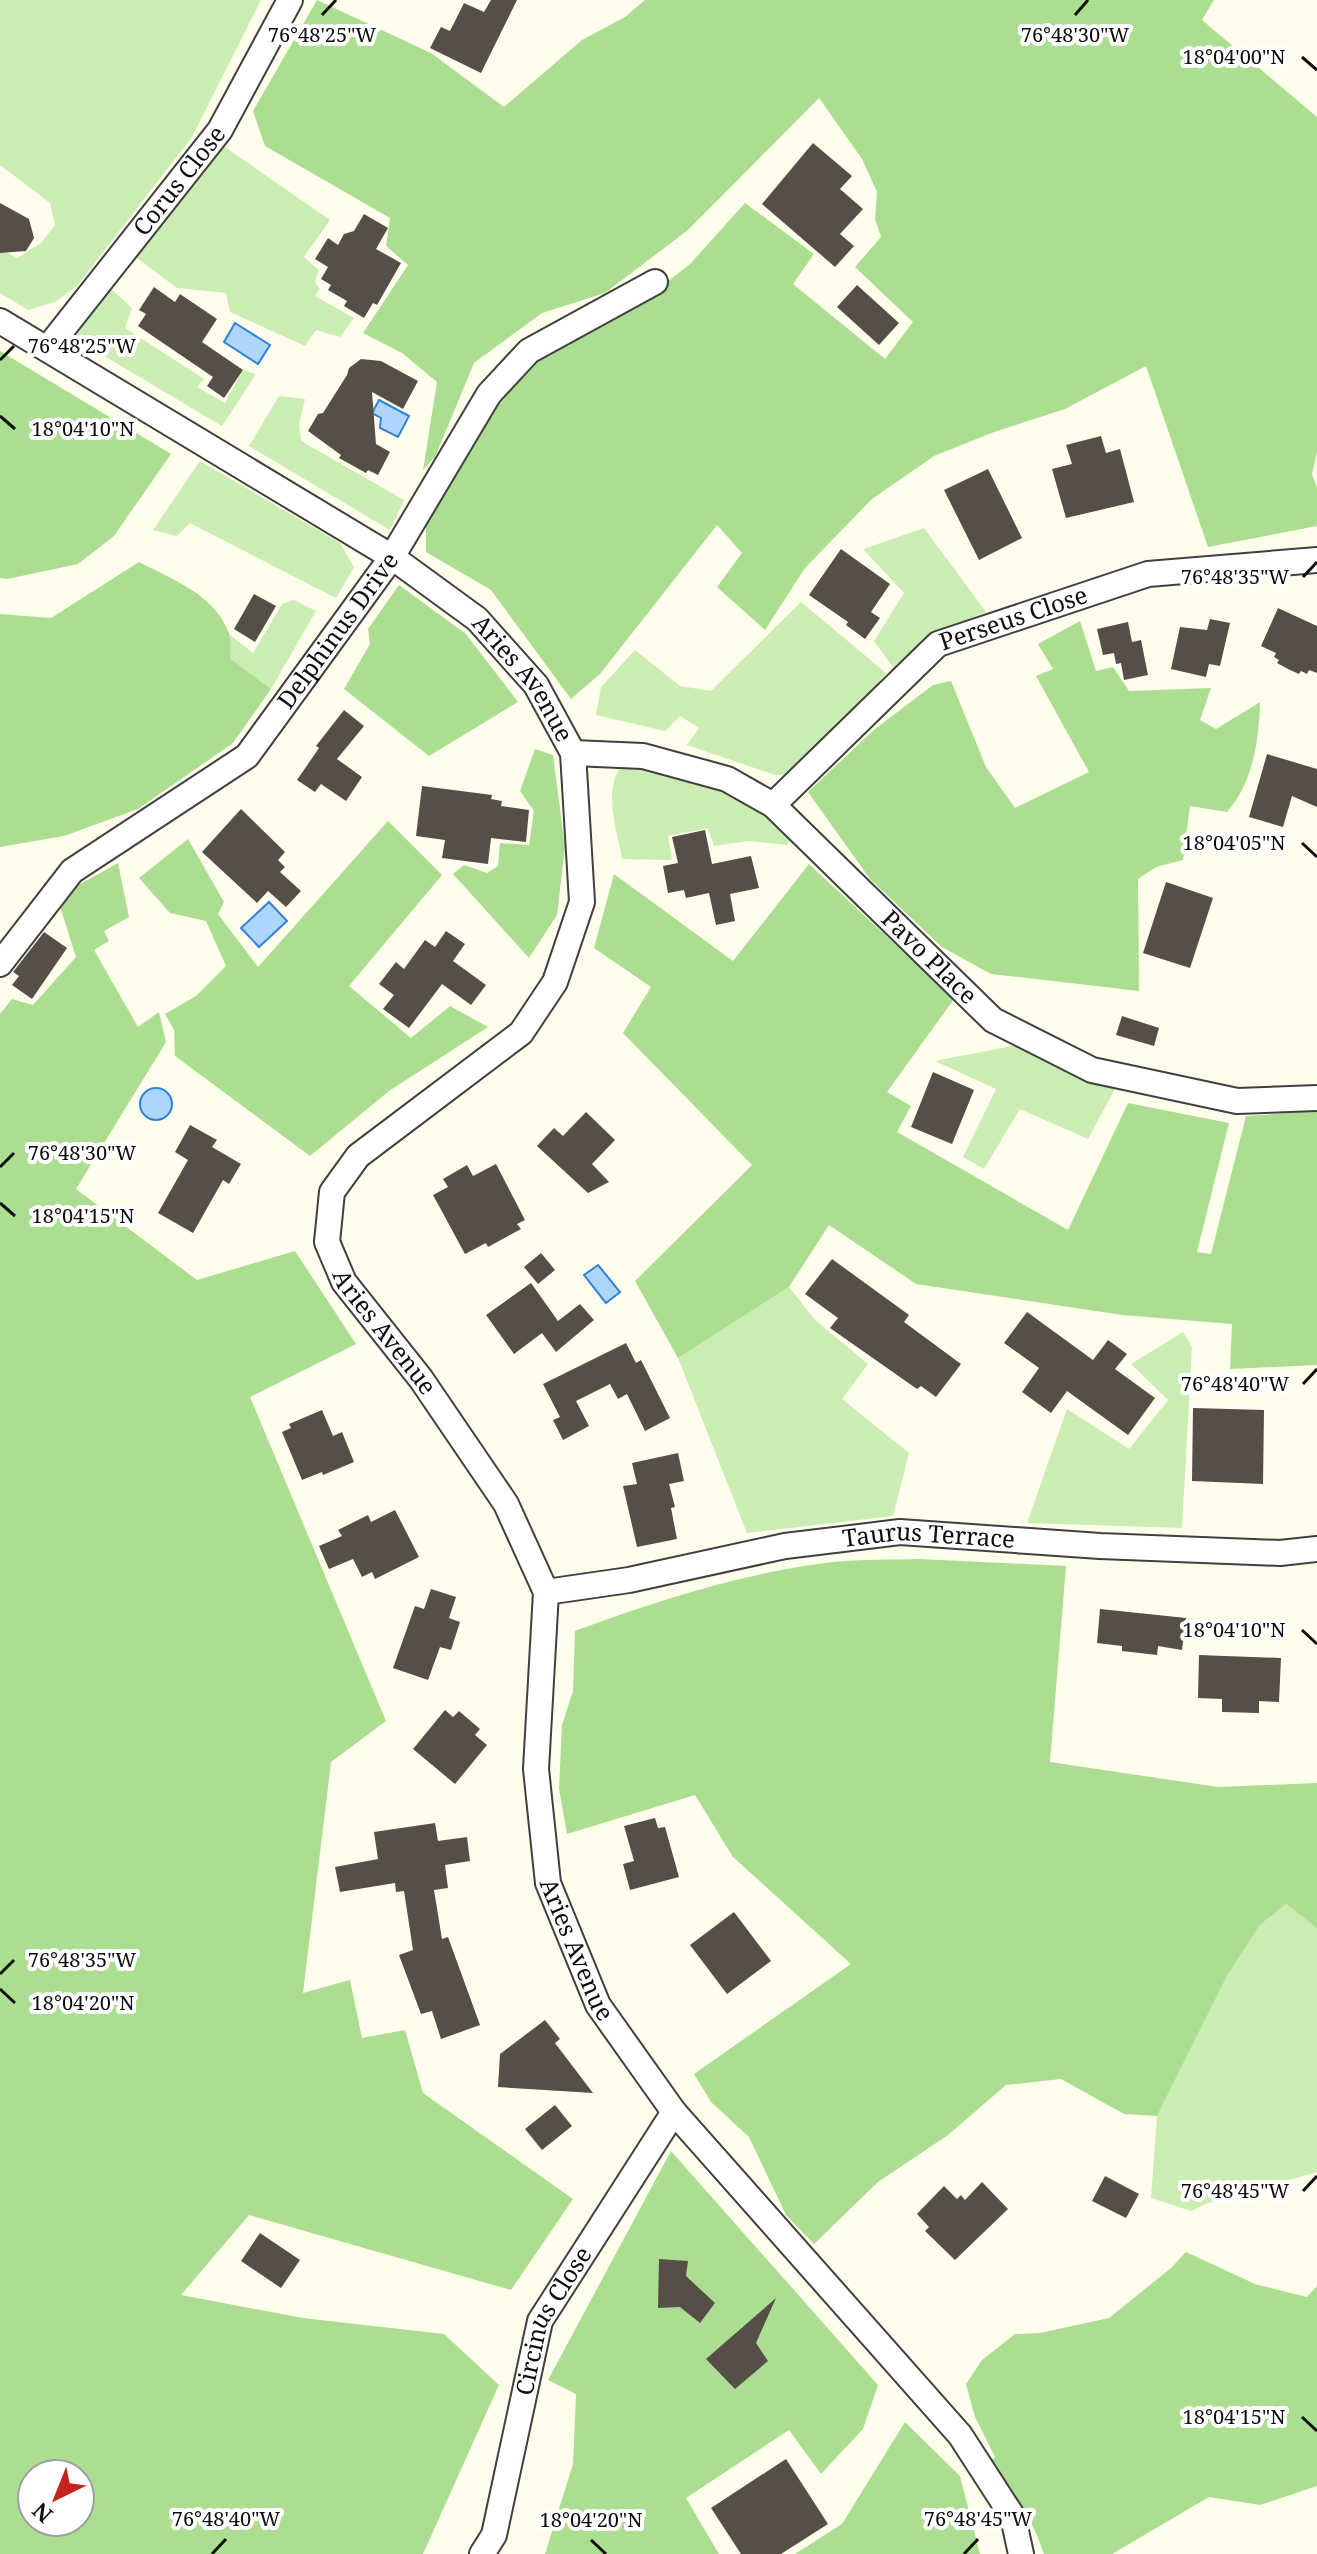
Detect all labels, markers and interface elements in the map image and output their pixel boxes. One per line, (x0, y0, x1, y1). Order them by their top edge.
text: 76°48'25"W (268, 21, 376, 48)
text: 76°48'30"W (1021, 21, 1129, 48)
text: 18°04'00"N (1183, 43, 1285, 70)
street label: Corus Close (125, 118, 232, 242)
text: 76°48'25"W (28, 332, 136, 359)
text: 18°04'10"N (32, 415, 134, 442)
street label: Delphinus Drive (269, 545, 405, 715)
text: 76°48'35"W (1181, 563, 1289, 590)
street label: Perseus Close (934, 577, 1091, 658)
street label: Aries Avenue (465, 607, 582, 747)
text: 18°04'05"N (1183, 829, 1285, 856)
street label: Pavo Place (875, 902, 985, 1011)
text: 76°48'30"W (28, 1139, 136, 1166)
text: 18°04'15"N (32, 1202, 134, 1229)
street label: Aries Avenue (326, 1264, 445, 1401)
text: 76°48'40"W (1181, 1370, 1289, 1397)
street label: Taurus Terrace (840, 1514, 1016, 1555)
text: 18°04'10"N (1183, 1616, 1285, 1643)
street label: Aries Avenue (533, 1873, 622, 2027)
text: 76°48'35"W (28, 1946, 136, 1973)
text: 18°04'20"N (32, 1989, 134, 2016)
text: 76°48'45"W (1181, 2177, 1289, 2204)
street label: Circinus Close (506, 2240, 599, 2398)
text: 18°04'15"N (1183, 2403, 1285, 2430)
north arrow (16, 2458, 96, 2538)
text: N (25, 2496, 58, 2530)
text: 76°48'40"W (172, 2505, 280, 2532)
text: 76°48'45"W (924, 2505, 1032, 2532)
text: 18°04'20"N (540, 2506, 642, 2533)

